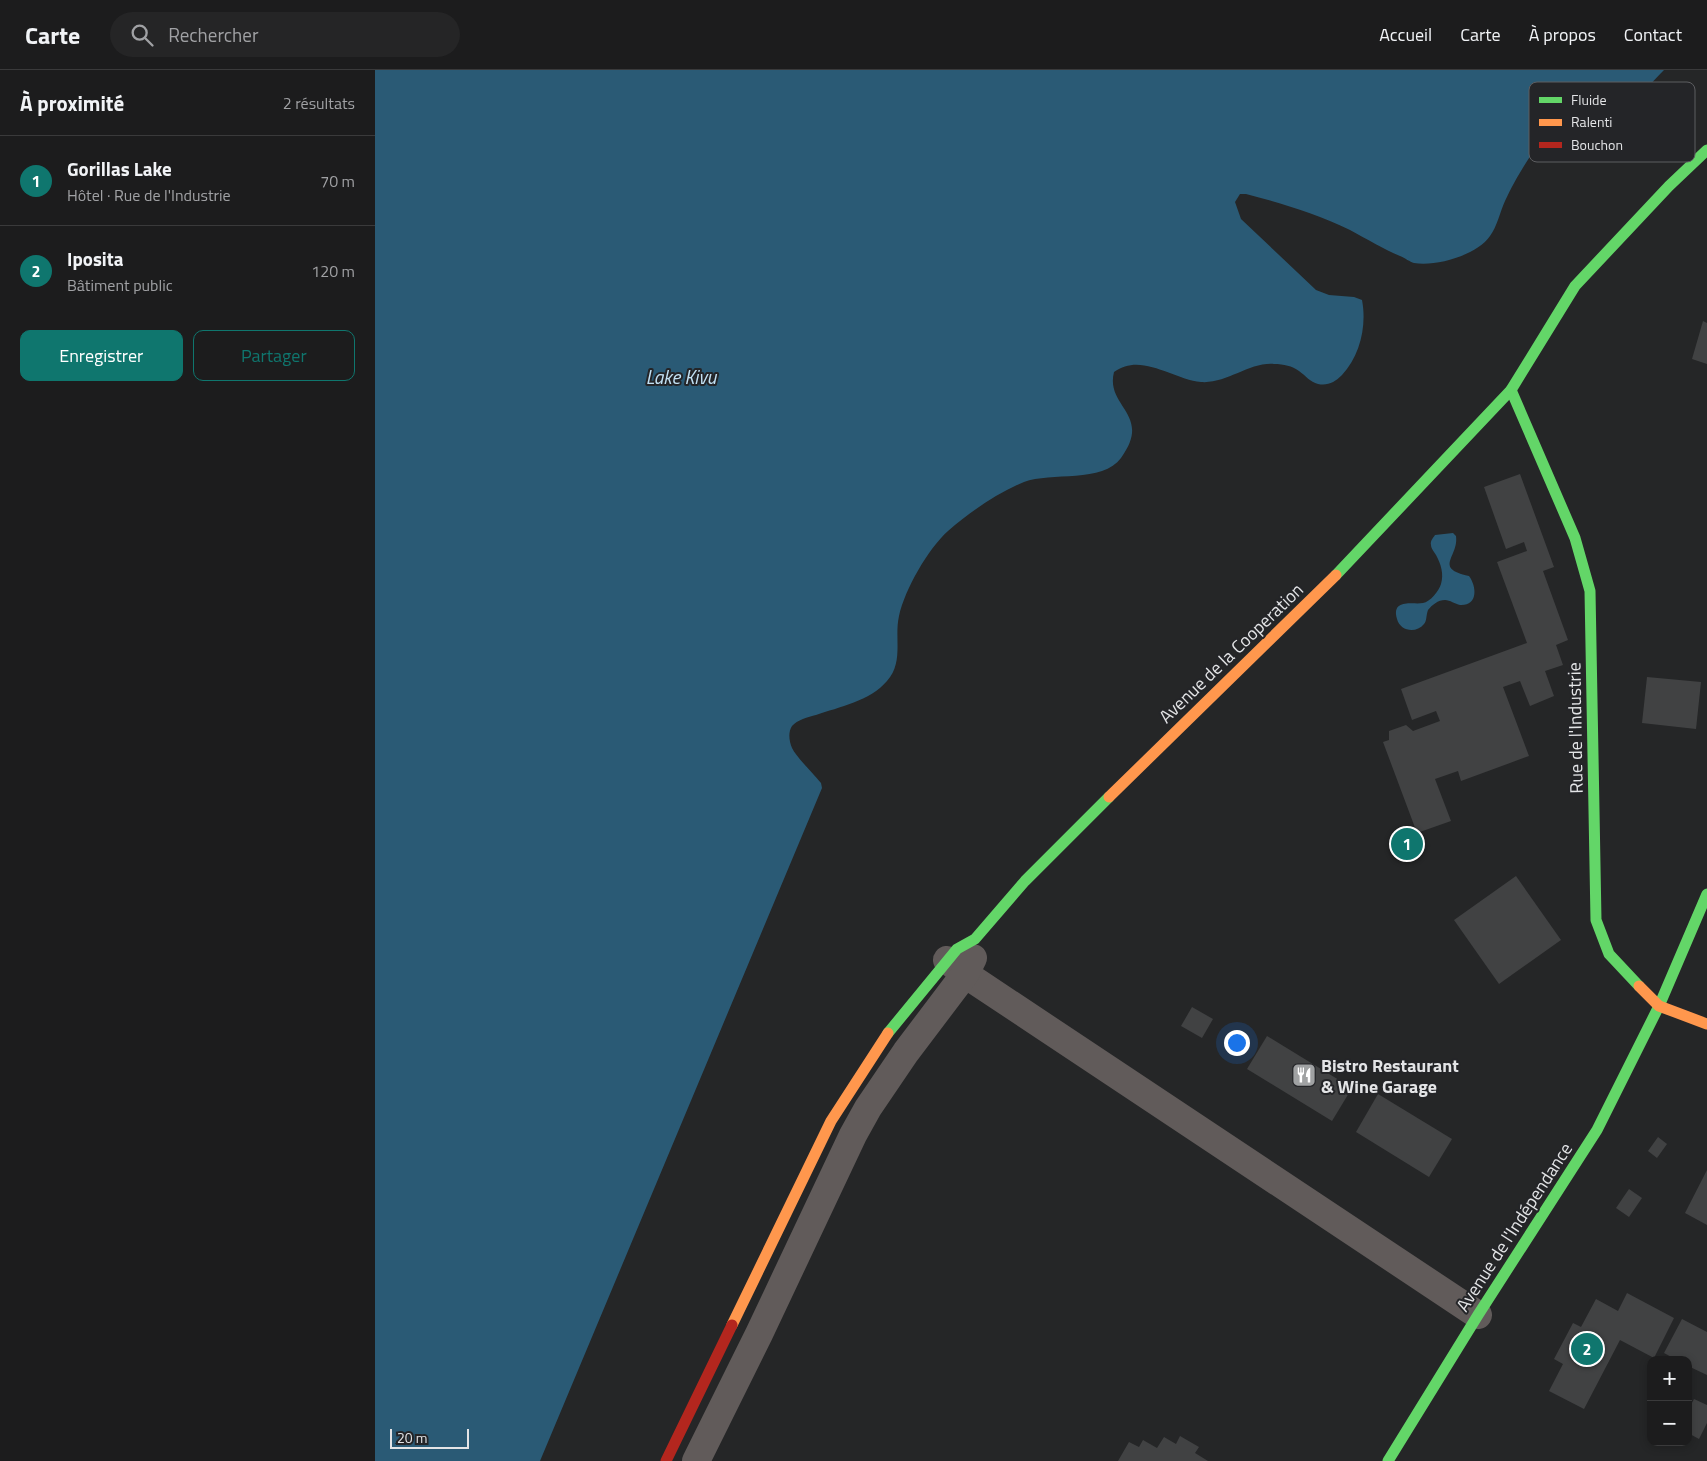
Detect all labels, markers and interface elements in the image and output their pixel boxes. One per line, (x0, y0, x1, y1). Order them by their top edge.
search box (110, 12, 460, 57)
text: Carte (25, 17, 80, 53)
text: Rechercher (168, 20, 258, 49)
icon: search (128, 21, 156, 49)
text: Accueil (1379, 21, 1432, 48)
text: Carte (1460, 21, 1501, 48)
text: À propos (1529, 21, 1596, 48)
text: Contact (1624, 21, 1682, 48)
legend (1529, 82, 1695, 162)
text: À proximité (20, 87, 124, 119)
text: Fluide (1571, 89, 1607, 110)
text: 2 résultats (283, 91, 355, 115)
text: Ralenti (1571, 111, 1612, 132)
text: Bouchon (1571, 134, 1623, 155)
text: Gorillas Lake (67, 154, 172, 183)
text: 1 (32, 169, 40, 193)
text: 70 m (320, 169, 355, 193)
text: Hôtel · Rue de l'Industrie (67, 183, 231, 207)
text: Iposita (67, 244, 123, 273)
text: 2 (32, 259, 40, 283)
text: 120 m (311, 259, 355, 283)
text: Bâtiment public (67, 273, 173, 297)
button: Enregistrer (20, 330, 183, 381)
button: Partager (193, 330, 355, 381)
water label: Lake Kivu (646, 362, 718, 391)
street label: Avenue de la Cooperation (1153, 577, 1309, 729)
street label: Rue de l'Industrie (1560, 662, 1590, 794)
pin: 1 (1391, 825, 1423, 863)
your location (1224, 1030, 1250, 1056)
place label: Bistro Restaurant & Wine Garage (1321, 1052, 1459, 1100)
restaurant icon: Bistro Restaurant & Wine Garage (1291, 1062, 1317, 1088)
street label: Avenue de l'Indépendance (1449, 1137, 1579, 1317)
pin: 2 (1571, 1330, 1603, 1368)
map controls (1647, 1356, 1692, 1446)
button: + (1647, 1356, 1692, 1401)
button: − (1647, 1401, 1692, 1446)
scale bar (390, 1426, 469, 1449)
text: 20 m (397, 1427, 427, 1448)

